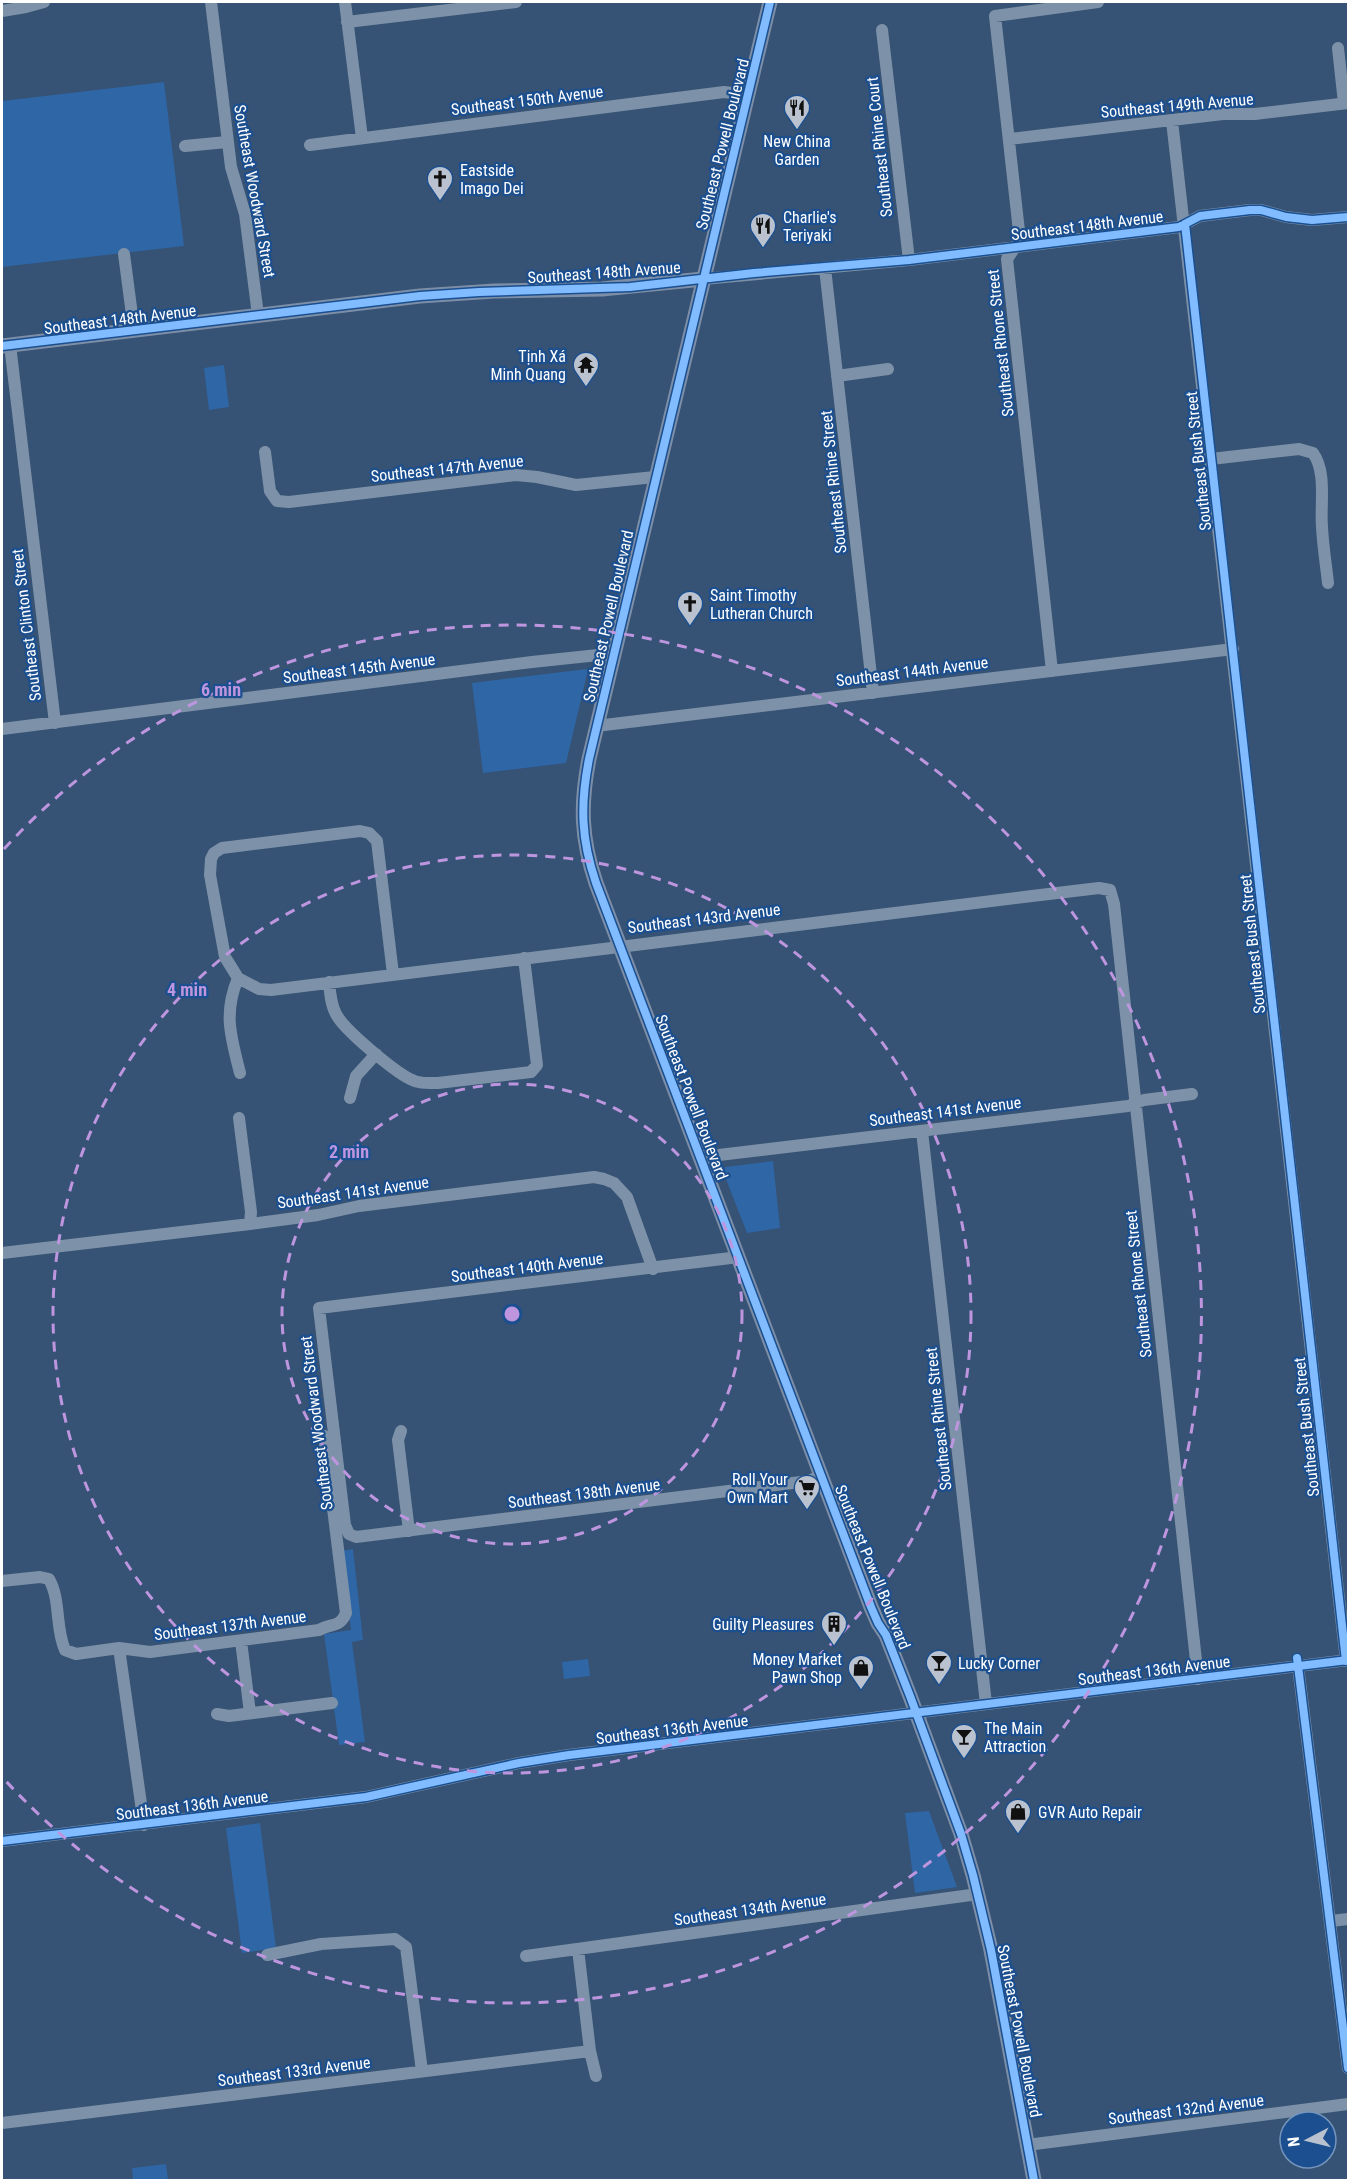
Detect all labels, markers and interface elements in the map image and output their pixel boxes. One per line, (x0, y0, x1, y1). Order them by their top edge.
street label: Southeast Powell Boulevard (692, 57, 753, 232)
street label: Southeast Rhine Court (863, 76, 896, 218)
street label: Southeast 150th Avenue (450, 82, 604, 119)
street label: Southeast 149th Avenue (1100, 89, 1254, 122)
restaurant icon: New China Garden (782, 93, 812, 131)
street label: Southeast Woodward Street (230, 103, 279, 279)
place label: New China Garden (763, 132, 831, 169)
place label: Eastside Imago Dei (460, 161, 524, 198)
church icon: Eastside Imago Dei (425, 164, 455, 202)
street label: Southeast 148th Avenue (1010, 207, 1164, 244)
place label: Charlie's Teriyaki (783, 208, 837, 245)
restaurant icon: Charlie's Teriyaki (748, 211, 778, 249)
street label: Southeast 148th Avenue (527, 258, 681, 287)
street label: Southeast Rhone Street (983, 268, 1018, 418)
street label: Southeast 148th Avenue (43, 301, 197, 338)
place label: Tịnh Xá Minh Quang (490, 347, 566, 384)
temple icon: Tịnh Xá Minh Quang (571, 350, 601, 388)
street label: Southeast Bush Street (1182, 390, 1215, 532)
street label: Southeast Rhine Street (817, 409, 850, 554)
street label: Southeast 147th Avenue (370, 451, 524, 486)
street label: Southeast Powell Boulevard (579, 528, 638, 704)
street label: Southeast Clinton Street (8, 548, 45, 702)
place label: Saint Timothy Lutheran Church (710, 586, 813, 623)
church icon: Saint Timothy Lutheran Church (675, 589, 705, 627)
street label: Southeast 145th Avenue (282, 650, 436, 687)
street label: Southeast 144th Avenue (835, 653, 989, 690)
text: 6 min (201, 679, 241, 700)
street label: Southeast Bush Street (1236, 873, 1269, 1015)
street label: Southeast 143rd Avenue (627, 900, 781, 937)
text: 4 min (167, 979, 207, 1000)
street label: Southeast Powell Boulevard (651, 1012, 732, 1183)
street label: Southeast 141st Avenue (868, 1093, 1022, 1130)
text: 2 min (329, 1141, 369, 1162)
street label: Southeast 141st Avenue (276, 1172, 430, 1213)
street label: Southeast Rhone Street (1121, 1209, 1156, 1359)
street label: Southeast 140th Avenue (450, 1249, 604, 1286)
centre of rings (502, 1304, 522, 1324)
street label: Southeast Woodward Street (296, 1335, 337, 1511)
street label: Southeast Rhine Street (922, 1346, 955, 1491)
street label: Southeast Bush Street (1290, 1356, 1323, 1498)
place label: Roll Your Own Mart (727, 1470, 788, 1507)
supermarket icon: Roll Your Own Mart (792, 1473, 822, 1511)
street label: Southeast 138th Avenue (507, 1475, 661, 1512)
street label: Southeast Powell Boulevard (831, 1482, 914, 1652)
street label: Southeast 137th Avenue (153, 1607, 307, 1644)
building icon: Guilty Pleasures (819, 1609, 849, 1647)
place label: Guilty Pleasures (712, 1615, 814, 1634)
bar icon: Lucky Corner (924, 1648, 954, 1686)
place label: Money Market Pawn Shop (752, 1650, 842, 1687)
street label: Southeast 136th Avenue (1077, 1652, 1231, 1689)
shop icon: Money Market Pawn Shop (846, 1653, 876, 1691)
place label: Lucky Corner (958, 1654, 1040, 1673)
street label: Southeast 136th Avenue (595, 1711, 749, 1748)
place label: The Main Attraction (984, 1719, 1046, 1756)
bar icon: The Main Attraction (949, 1722, 979, 1760)
street label: Southeast 136th Avenue (115, 1787, 269, 1824)
shop icon: GVR Auto Repair (1003, 1797, 1033, 1835)
place label: GVR Auto Repair (1038, 1803, 1142, 1822)
street label: Southeast 134th Avenue (673, 1889, 827, 1930)
street label: Southeast Powell Boulevard (993, 1943, 1046, 2119)
street label: Southeast 133rd Avenue (217, 2053, 371, 2090)
street label: Southeast 132nd Avenue (1107, 2091, 1265, 2128)
north arrow (1278, 2110, 1338, 2170)
text: N (1284, 2136, 1304, 2148)

